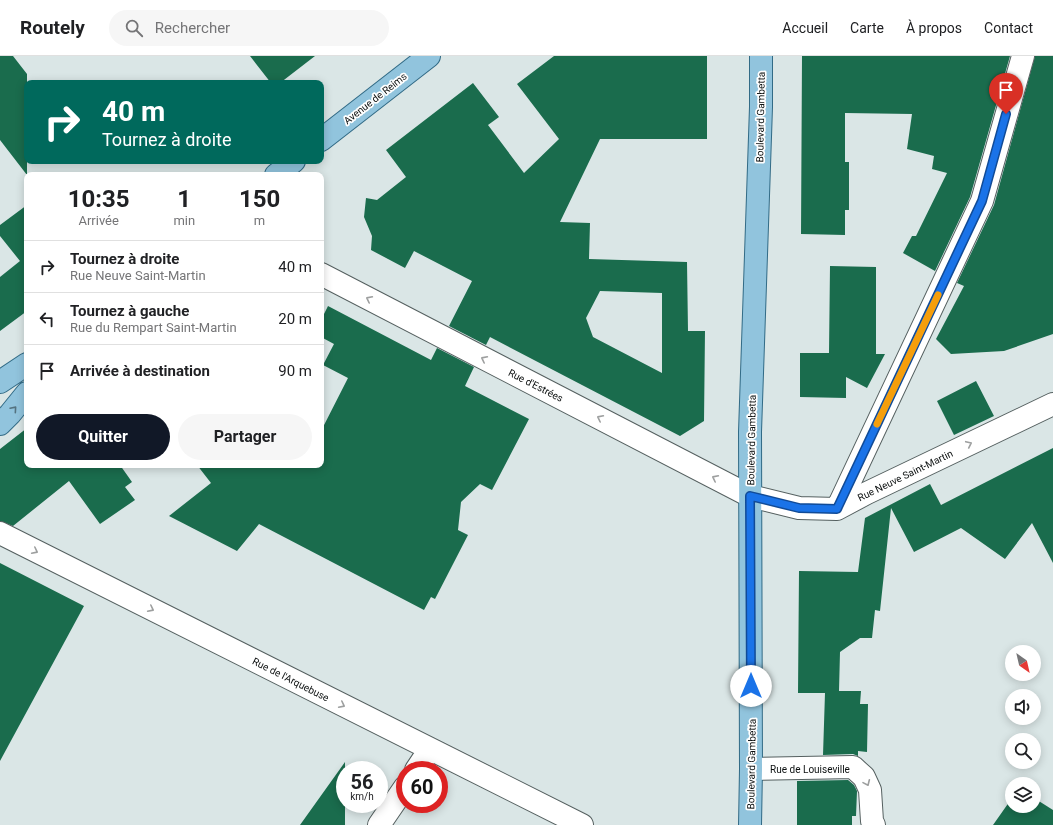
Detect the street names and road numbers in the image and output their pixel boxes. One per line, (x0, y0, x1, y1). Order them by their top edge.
street label: Avenue de Reims (342, 71, 409, 126)
street label: Boulevard Gambetta (754, 72, 767, 162)
street label: Rue d'Estrées (507, 367, 565, 404)
street label: Boulevard Gambetta (745, 395, 758, 485)
street label: Rue Neuve Saint-Martin (856, 448, 955, 503)
street label: Rue de l'Arquebuse (251, 655, 331, 704)
street label: Boulevard Gambetta (745, 719, 758, 809)
street label: Rue de Louiseville (770, 764, 850, 775)

